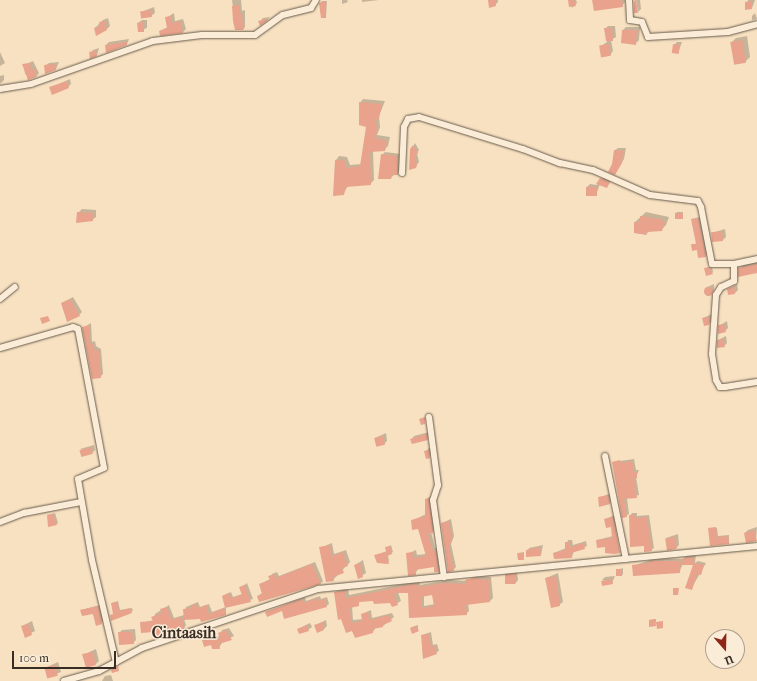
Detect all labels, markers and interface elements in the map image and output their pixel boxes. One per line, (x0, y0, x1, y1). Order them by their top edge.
district label: Cintaasih (152, 623, 216, 643)
north arrow (705, 629, 745, 669)
scale bar (14, 643, 118, 669)
text: 100 m (19, 651, 49, 665)
text: U (723, 652, 735, 667)

